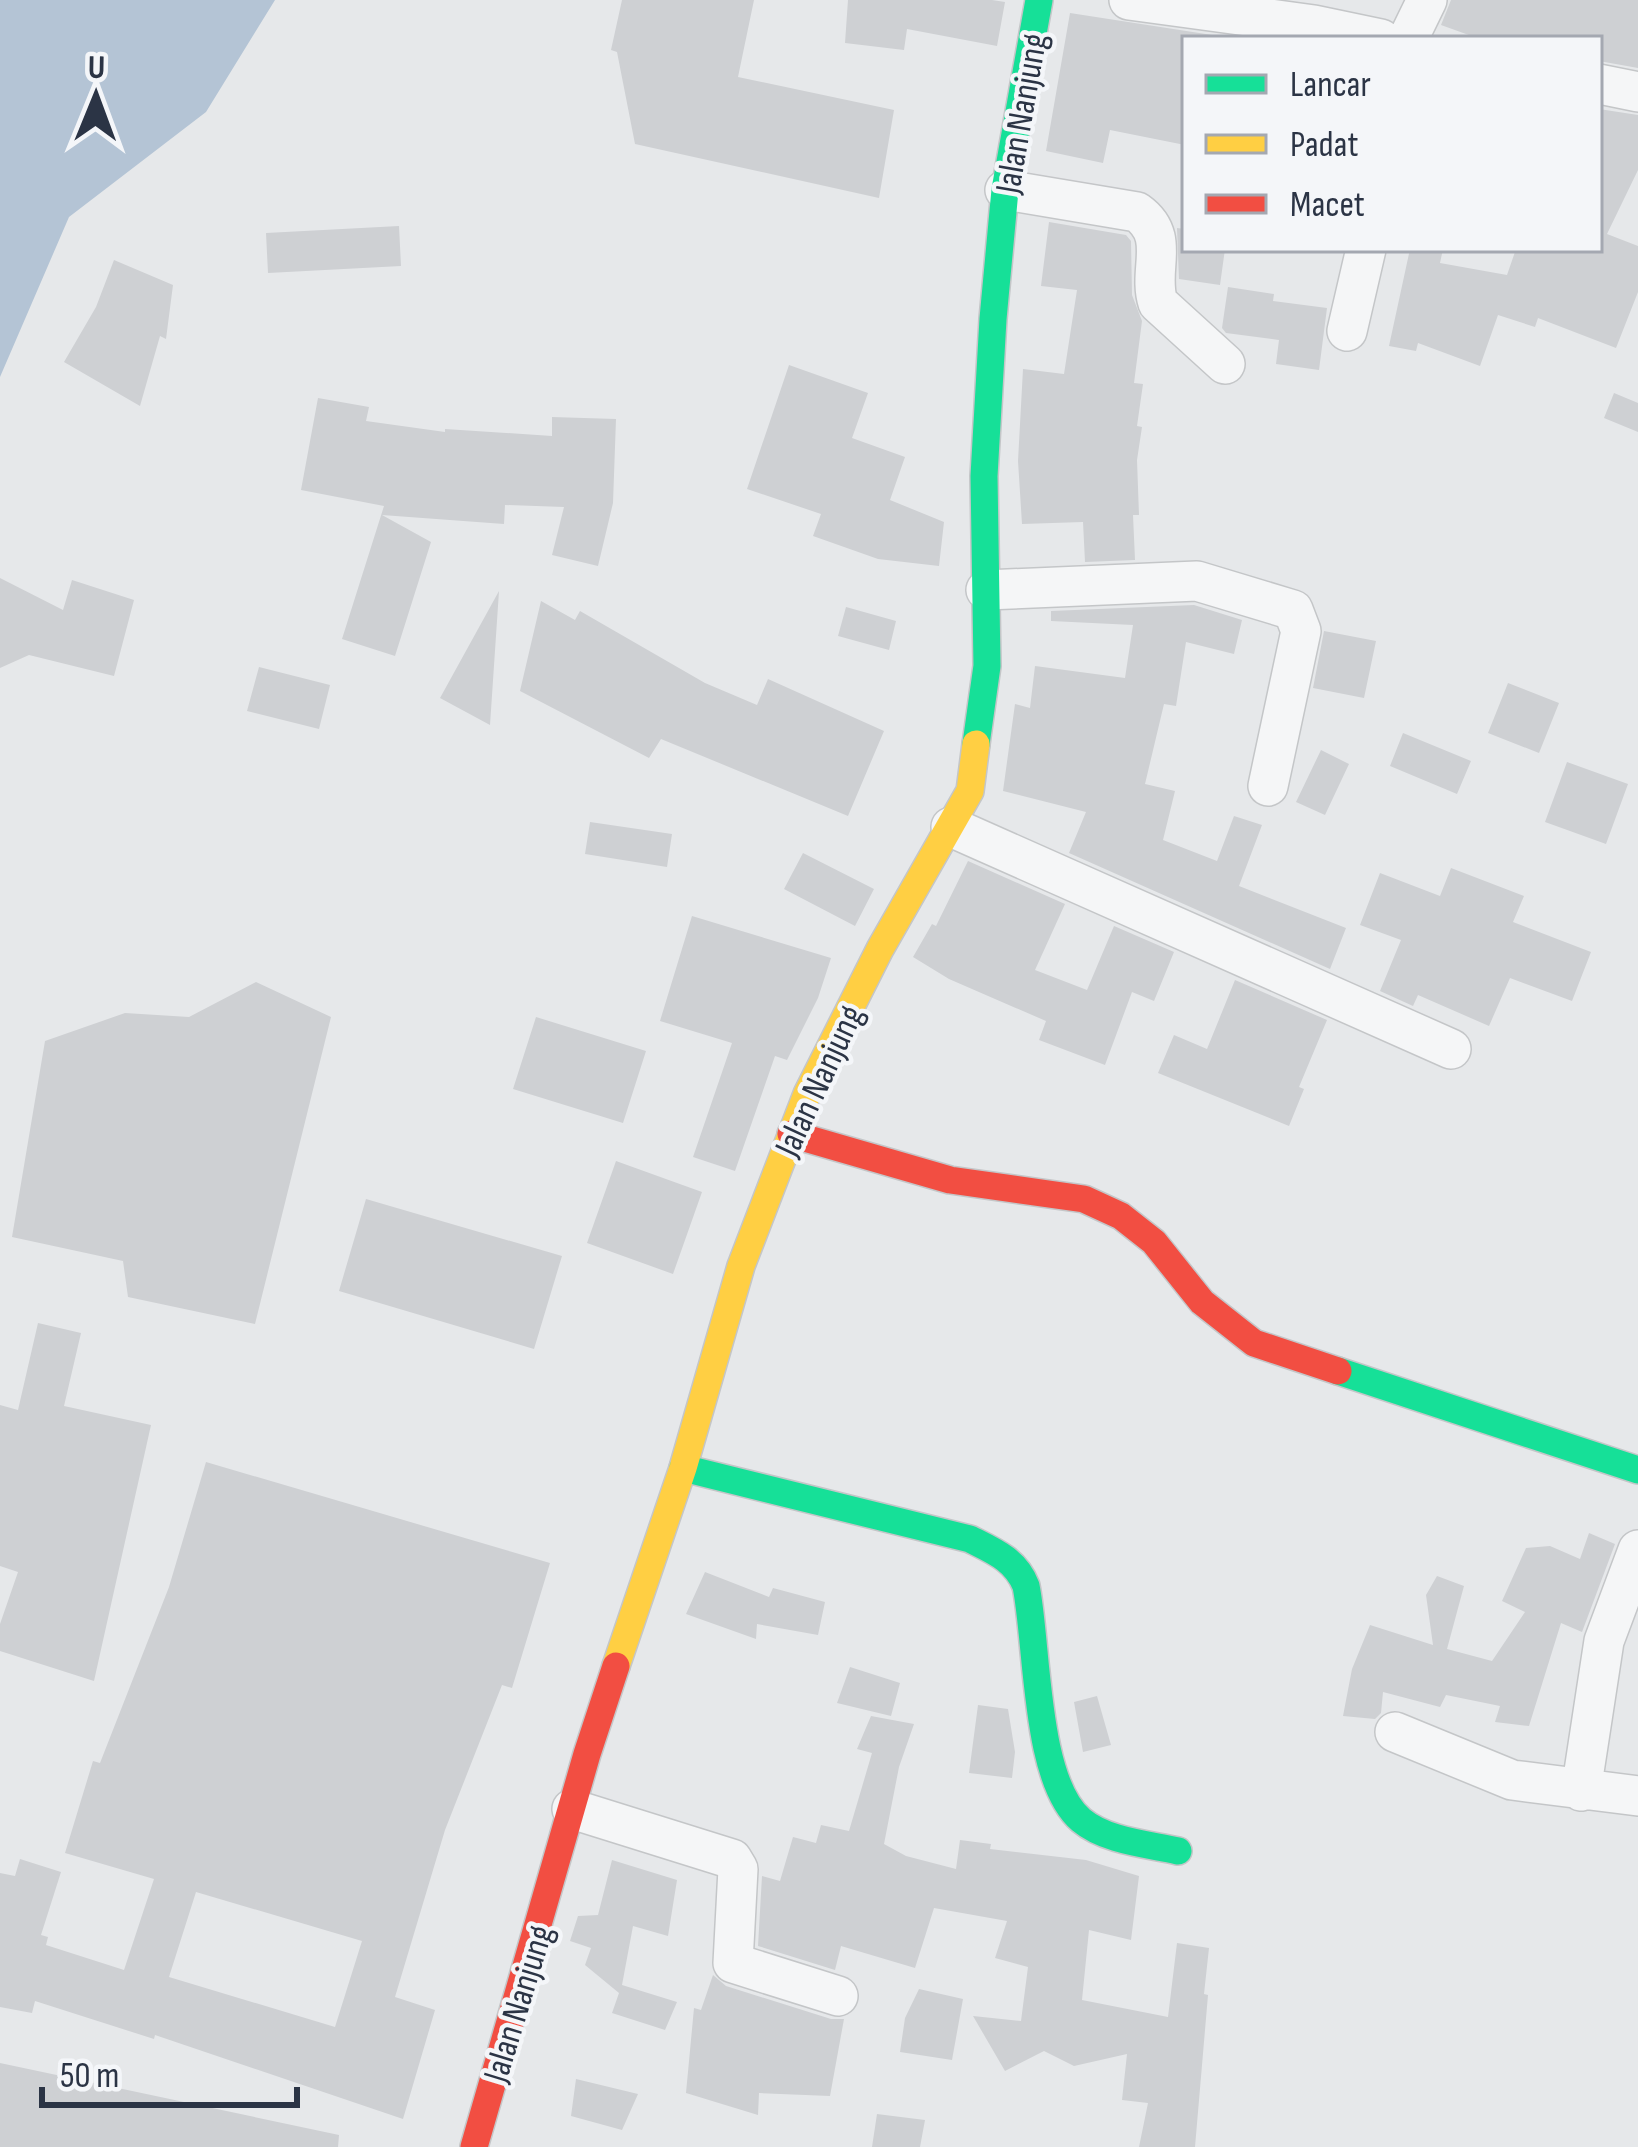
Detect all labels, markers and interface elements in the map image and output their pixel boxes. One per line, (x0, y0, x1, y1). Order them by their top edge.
street label: Jalan Nanjung (987, 30, 1058, 198)
north arrow (36, 36, 156, 156)
legend (1182, 36, 1602, 252)
text: U (88, 48, 105, 88)
text: Lancar (1290, 64, 1371, 107)
text: Padat (1290, 124, 1358, 167)
text: Macet (1290, 184, 1365, 227)
street label: Jalan Nanjung (766, 999, 874, 1164)
street label: Jalan Nanjung (475, 1920, 564, 2088)
scale bar (42, 2033, 297, 2107)
text: 50 m (60, 2055, 119, 2098)

